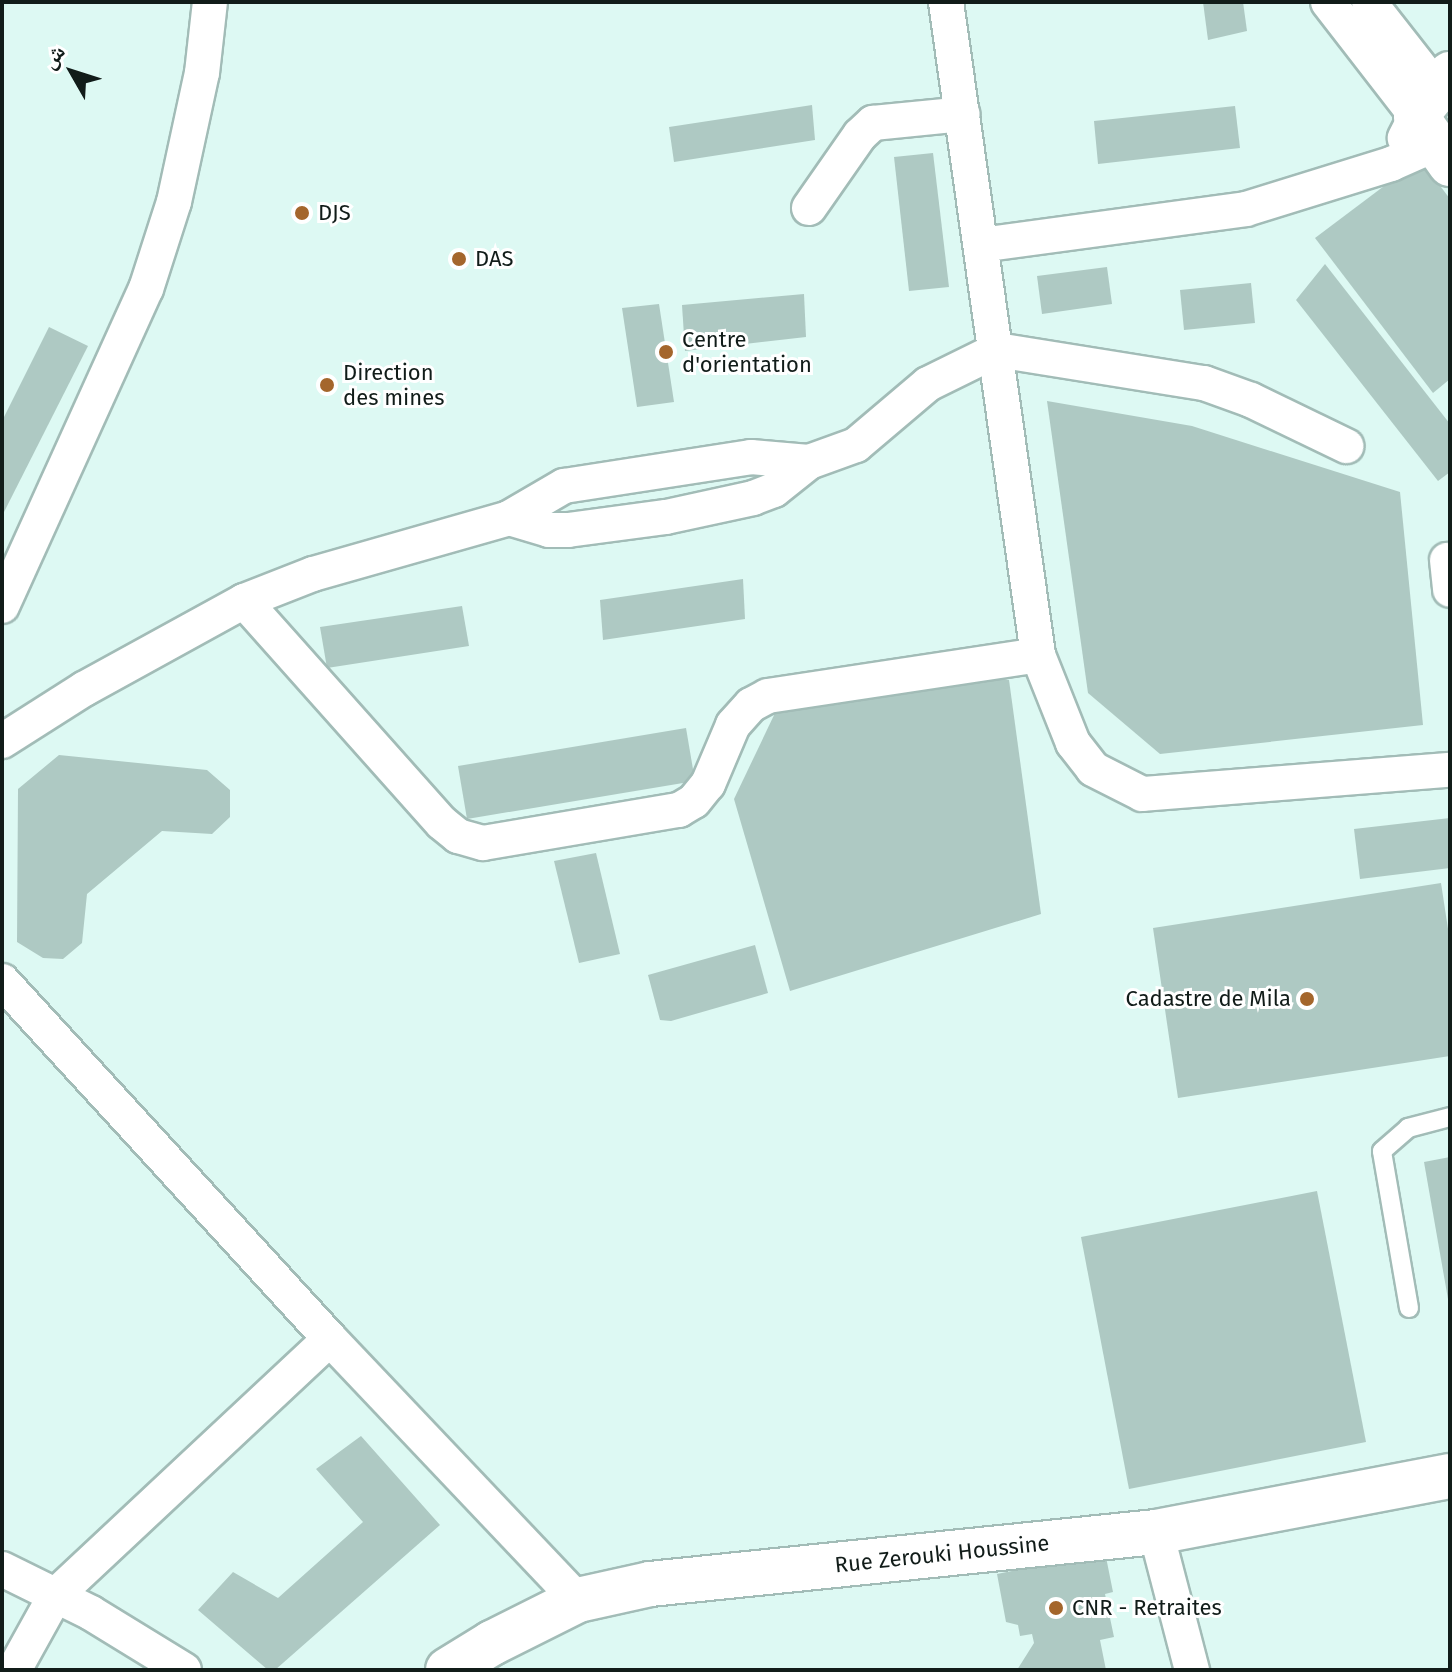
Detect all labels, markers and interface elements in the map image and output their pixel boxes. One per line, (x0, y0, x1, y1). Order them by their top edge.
north arrow (32, 32, 112, 112)
text: ش (35, 39, 71, 74)
place label: DJS (318, 200, 351, 226)
marker: DJS (293, 204, 311, 222)
place label: DAS (475, 246, 514, 272)
marker: DAS (450, 250, 468, 268)
place label: Centre d'orientation (682, 326, 812, 378)
marker: Centre d'orientation (657, 343, 675, 361)
place label: Direction des mines (343, 359, 444, 410)
marker: Direction des mines (318, 376, 336, 394)
place label: Cadastre de Mila (1126, 986, 1291, 1012)
marker: Cadastre de Mila (1298, 990, 1316, 1008)
street label: Rue Zerouki Houssine (833, 1530, 1051, 1578)
place label: CNR - Retraites (1072, 1595, 1222, 1621)
marker: CNR - Retraites (1047, 1599, 1065, 1617)

